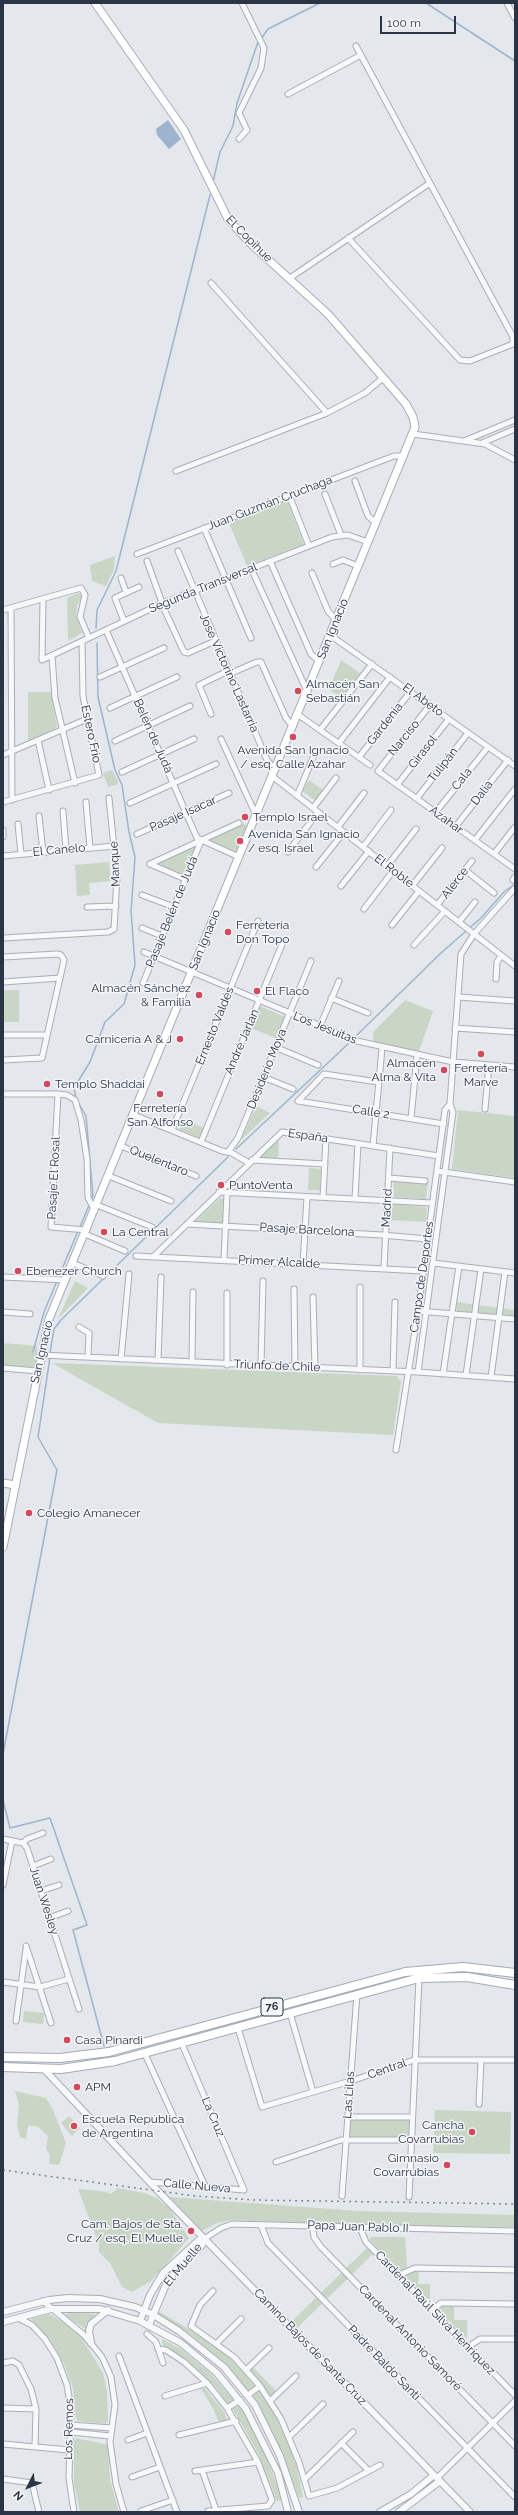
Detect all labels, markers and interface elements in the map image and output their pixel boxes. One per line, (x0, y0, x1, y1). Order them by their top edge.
scale bar (382, 8, 458, 34)
text: 100 m (387, 16, 421, 30)
street label: El Copihue (223, 213, 275, 265)
street label: Juan Guzmán Cruchaga (206, 473, 334, 533)
street label: Segunda Transversal (147, 560, 259, 616)
street label: San Ignacio (314, 597, 352, 661)
street label: José Victorino Lastarria (196, 611, 262, 735)
place label: Almacén San Sebastián (306, 677, 379, 705)
street label: El Abeto (400, 680, 446, 720)
marker: Almacén San Sebastián (293, 686, 303, 696)
street label: Belén de Judá (130, 697, 176, 775)
street label: Gardenia (364, 700, 406, 748)
street label: Estero Frio (78, 704, 104, 764)
street label: Narciso (385, 717, 423, 759)
marker: Avenida San Ignacio / esq. Calle Azahar (288, 732, 298, 742)
street label: Girasol (406, 733, 440, 771)
place label: Avenida San Ignacio / esq. Calle Azahar (237, 743, 349, 771)
street label: Tulipán (425, 745, 461, 785)
street label: Cala (449, 765, 475, 793)
street label: Dalia (468, 778, 496, 808)
street label: Pasaje Isacar (147, 793, 219, 835)
street label: Azahar (426, 803, 466, 837)
place label: Templo Israel (253, 810, 328, 824)
marker: Templo Israel (240, 812, 250, 822)
place label: Avenida San Ignacio / esq. Israel (248, 827, 360, 855)
marker: Avenida San Ignacio / esq. Israel (235, 836, 245, 846)
street label: El Canelo (32, 841, 86, 859)
street label: Manque (107, 841, 123, 887)
street label: El Roble (371, 851, 417, 891)
street label: Pasaje Belén de Judá (143, 854, 201, 970)
street label: Alerce (438, 864, 472, 902)
street label: San Ignacio (186, 908, 224, 972)
place label: Ferretería Don Topo (236, 918, 289, 946)
marker: Ferretería Don Topo (223, 927, 233, 937)
place label: Almacén Sánchez & Familia (91, 981, 191, 1009)
place label: El Flaco (265, 984, 309, 998)
street label: Ernesto Valdés (193, 985, 237, 1067)
marker: El Flaco (252, 986, 262, 996)
marker: Almacén Sánchez & Familia (194, 990, 204, 1000)
street label: André Jarlan (222, 1007, 262, 1077)
street label: Los Jesuitas (291, 1009, 359, 1047)
street label: Desiderio Moya (244, 1027, 290, 1111)
place label: Carnicería A & J (85, 1032, 172, 1046)
marker: Carnicería A & J (175, 1034, 185, 1044)
marker: Ferretería Marve (476, 1049, 486, 1059)
place label: Almacén Alma & Vita (372, 1056, 436, 1084)
place label: Ferretería Marve (454, 1061, 508, 1089)
marker: Almacén Alma & Vita (439, 1065, 449, 1075)
place label: Templo Shaddai (55, 1077, 145, 1091)
marker: Templo Shaddai (42, 1079, 52, 1089)
marker: Ferretería San Alfonso (155, 1089, 165, 1099)
place label: Ferretería San Alfonso (127, 1101, 193, 1129)
street label: Calle 2 (351, 1102, 391, 1122)
street label: España (287, 1126, 329, 1146)
street label: Pasaje El Rosal (45, 1136, 63, 1220)
street label: Quelentaro (128, 1143, 190, 1179)
place label: PuntoVenta (229, 1178, 293, 1192)
marker: PuntoVenta (216, 1180, 226, 1190)
street label: Madrid (379, 1188, 395, 1228)
street label: Pasaje Barcelona (259, 1220, 355, 1240)
street label: Campo de Deportes (407, 1220, 437, 1334)
place label: La Central (112, 1225, 169, 1239)
marker: La Central (99, 1227, 109, 1237)
street label: Primer Alcalde (238, 1253, 320, 1271)
place label: Ebenezer Church (26, 1264, 122, 1278)
marker: Ebenezer Church (13, 1266, 23, 1276)
street label: San Ignacio (28, 1319, 56, 1385)
street label: Triunfo de Chile (233, 1357, 321, 1375)
place label: Colegio Amanecer (37, 1506, 140, 1520)
marker: Colegio Amanecer (24, 1508, 34, 1518)
street label: Juan Wesley (26, 1865, 62, 1937)
road number: 76 (261, 1998, 283, 2016)
place label: Casa Pinardi (75, 2033, 143, 2047)
marker: Casa Pinardi (62, 2035, 72, 2045)
street label: Central (366, 2056, 408, 2082)
street label: Las Lilas (340, 2071, 358, 2119)
place label: APM (85, 2080, 111, 2094)
marker: APM (72, 2082, 82, 2092)
street label: La Cruz (198, 2095, 228, 2139)
place label: Escuela República de Argentina (82, 2112, 184, 2140)
place label: Cancha Covarrubias (398, 2118, 464, 2146)
marker: Escuela República de Argentina (69, 2121, 79, 2131)
marker: Cancha Covarrubias (467, 2127, 477, 2137)
place label: Gimnasio Covarrubias (373, 2151, 439, 2179)
marker: Gimnasio Covarrubias (442, 2160, 452, 2170)
street label: Calle Nueva (163, 2176, 231, 2196)
place label: Cam. Bajos de Sta. Cruz / esq. El Muelle (67, 2217, 183, 2245)
street label: Papa Juan Pablo II (307, 2218, 409, 2236)
marker: Cam. Bajos de Sta. Cruz / esq. El Muelle (186, 2226, 196, 2236)
street label: El Muelle (161, 2240, 205, 2290)
street label: Cardenal Raúl Silva Henríquez (372, 2248, 498, 2378)
street label: Cardenal Antonio Samoré (355, 2282, 465, 2394)
street label: Camino Bajos de Santa Cruz (251, 2286, 369, 2408)
street label: Padre Baldo Santi (345, 2323, 423, 2403)
street label: Los Remos (61, 2398, 77, 2460)
north arrow (8, 2467, 48, 2507)
text: N (11, 2488, 26, 2503)

